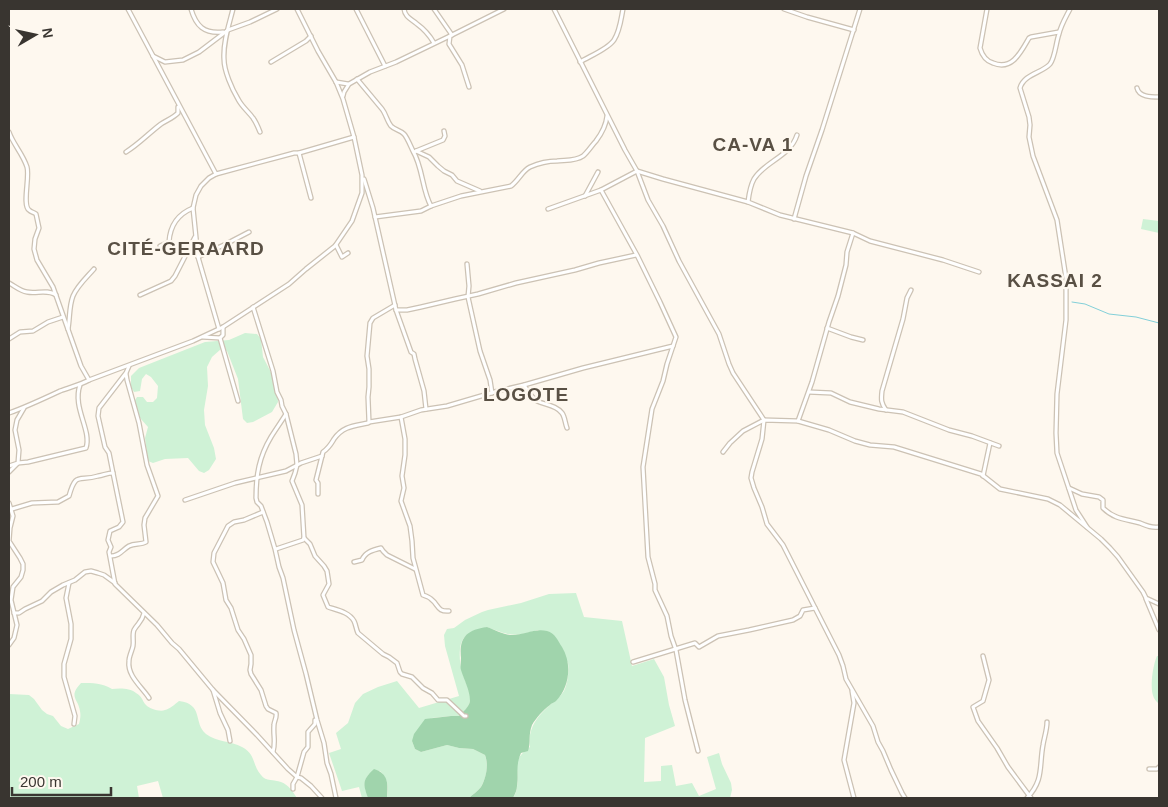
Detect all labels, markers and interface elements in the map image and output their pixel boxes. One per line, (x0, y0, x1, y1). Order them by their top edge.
north arrow (10, 10, 60, 60)
text: N (39, 27, 57, 39)
district label: CA-VA 1 (713, 134, 793, 155)
district label: CITÉ-GERAARD (107, 238, 265, 259)
district label: KASSAI 2 (1007, 270, 1103, 291)
district label: LOGOTE (483, 384, 569, 405)
scale bar (12, 764, 111, 796)
text: 200 m (20, 773, 62, 790)

